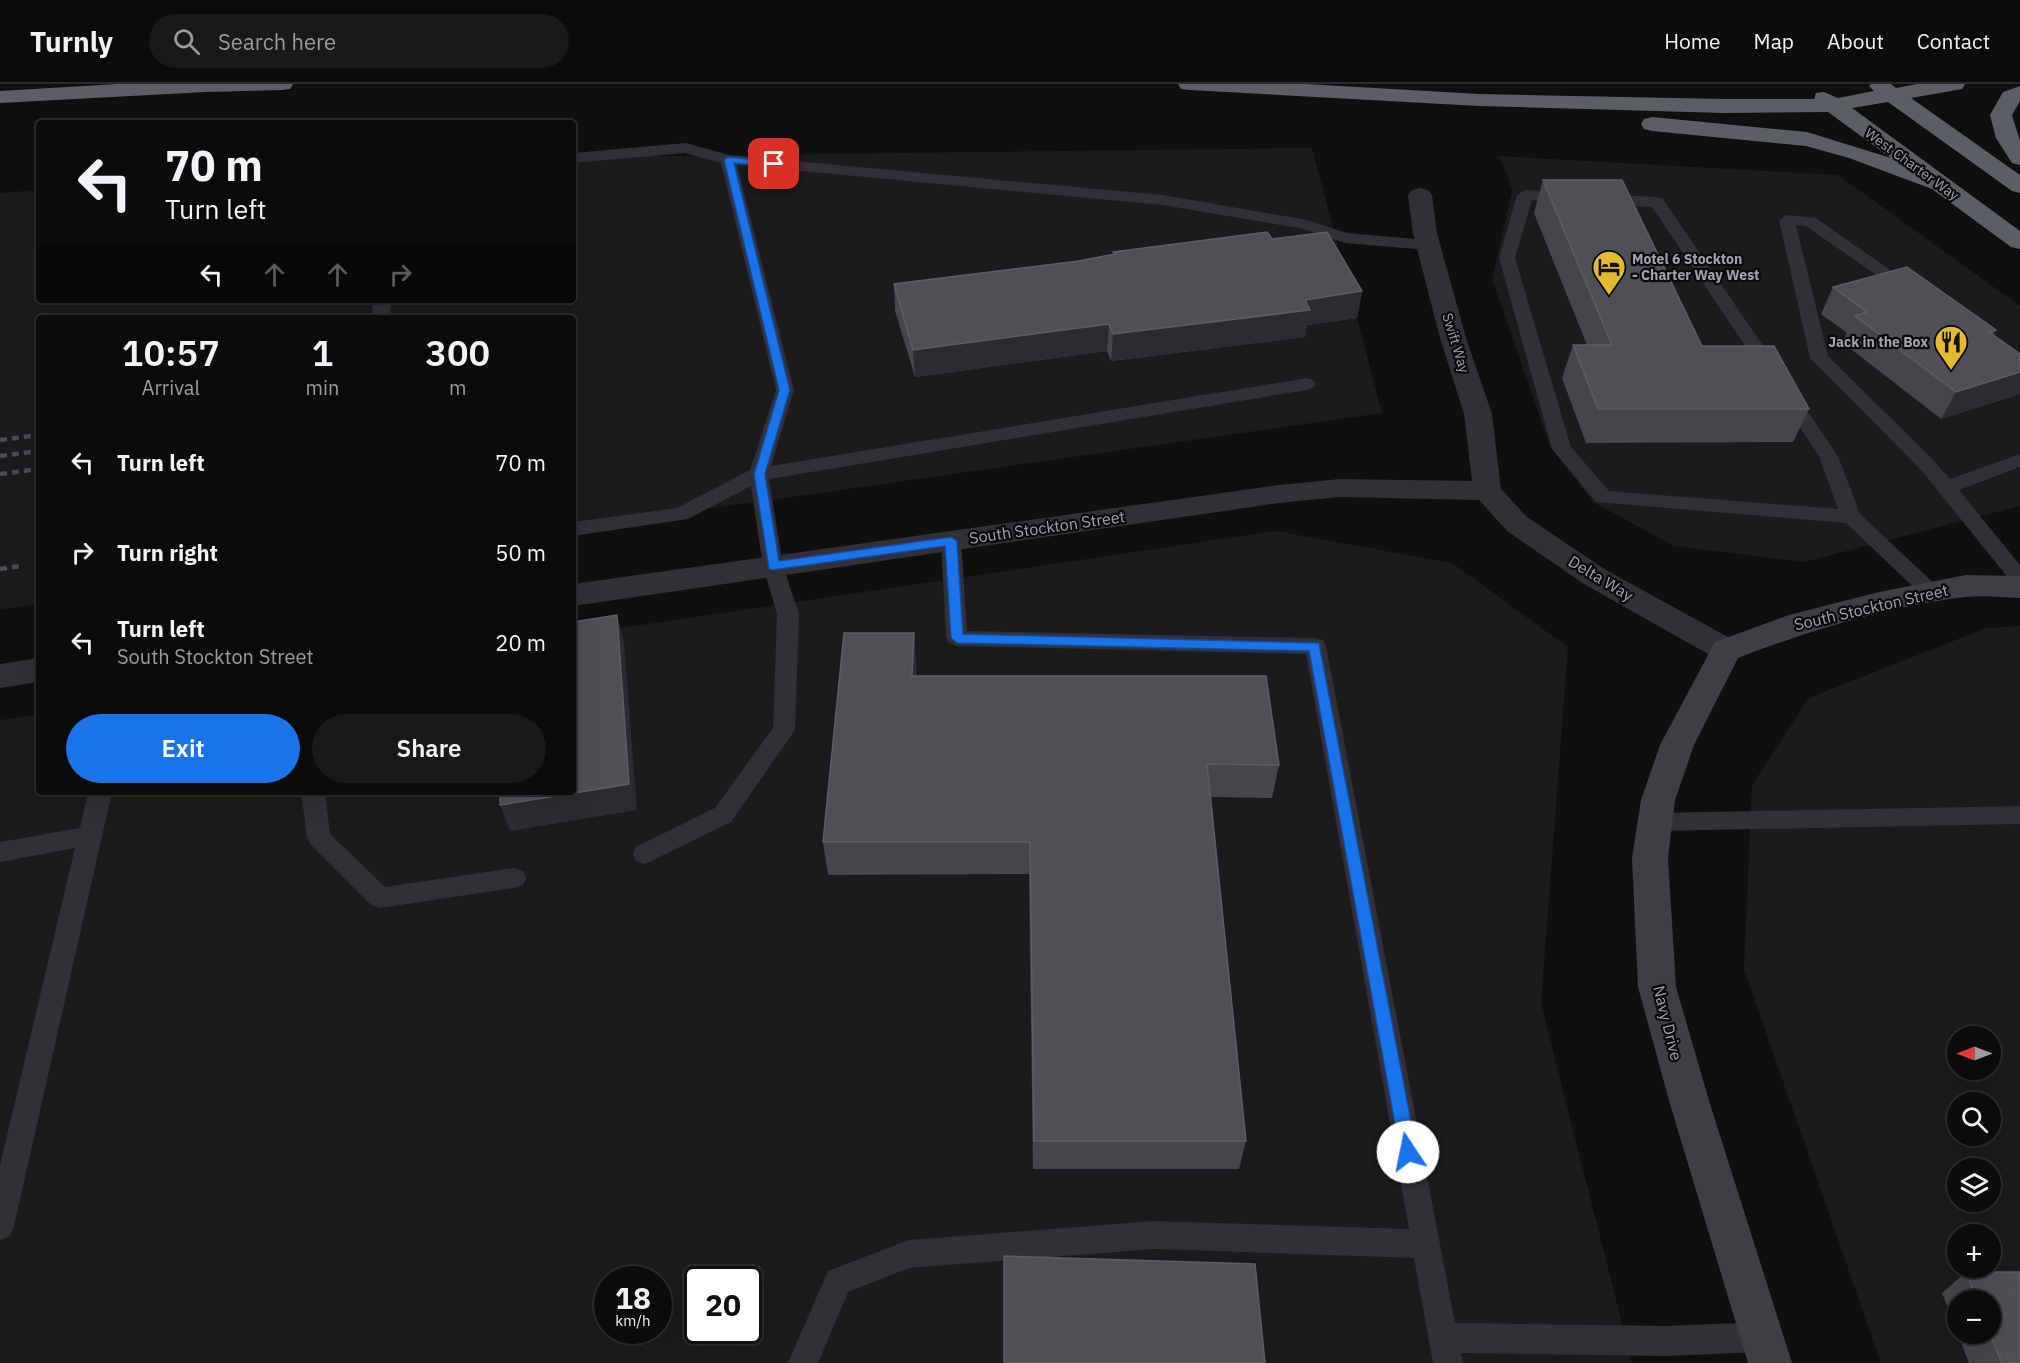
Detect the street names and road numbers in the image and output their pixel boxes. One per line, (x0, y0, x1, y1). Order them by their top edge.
street label: West Charter Way (1861, 124, 1963, 204)
street label: Swift Way (1438, 311, 1474, 375)
street label: South Stockton Street (968, 506, 1126, 548)
street label: Delta Way (1565, 551, 1637, 605)
street label: South Stockton Street (1792, 580, 1950, 634)
street label: Navy Drive (1649, 983, 1687, 1063)

